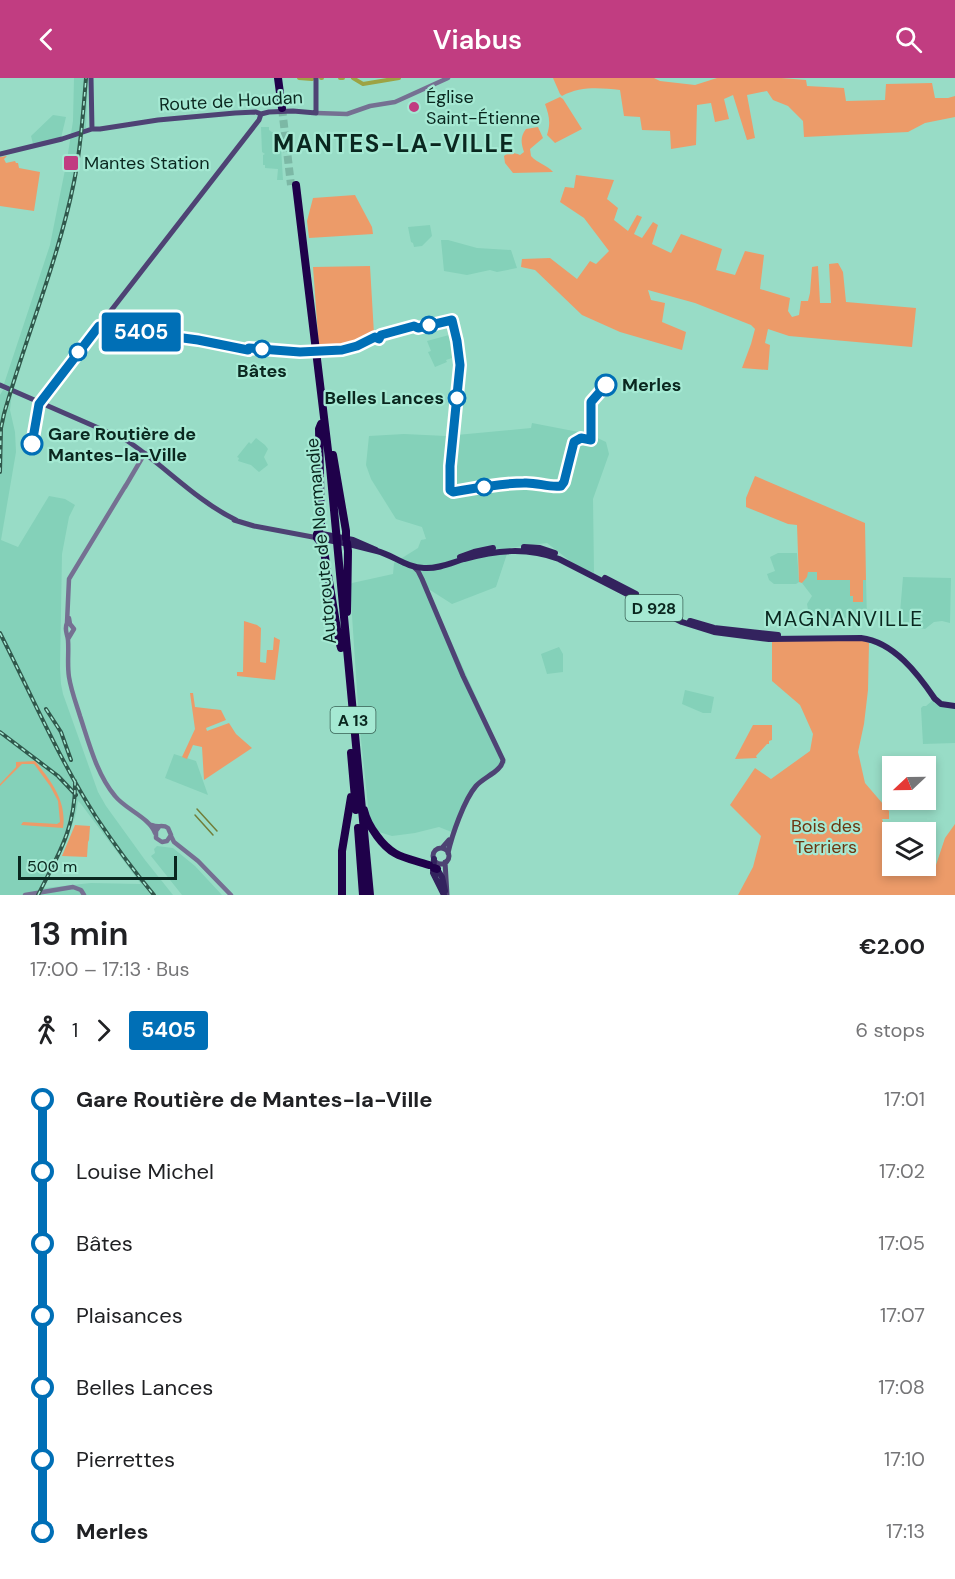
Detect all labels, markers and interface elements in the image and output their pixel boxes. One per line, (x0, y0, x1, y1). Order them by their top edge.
text: Viabus (433, 22, 522, 57)
icon: back (30, 23, 63, 56)
icon: search (892, 23, 925, 56)
street label: Route de Houdan (159, 85, 303, 117)
place label: Église Saint-Étienne (426, 85, 540, 130)
marker: Église Saint-Étienne (407, 100, 421, 114)
district label: MANTES-LA-VILLE (273, 128, 515, 159)
place label: Mantes Station (84, 151, 210, 175)
marker: Mantes Station (62, 154, 80, 172)
line badge: 5405 (99, 312, 183, 352)
unlabelled marker (420, 316, 438, 334)
text: 5405 (114, 318, 168, 346)
marker: Bâtes (253, 340, 271, 358)
unlabelled marker (69, 343, 87, 361)
place label: Bâtes (237, 359, 287, 383)
place label: Merles (622, 373, 681, 397)
marker: Merles (595, 374, 617, 396)
place label: Belles Lances (324, 386, 444, 410)
marker: Belles Lances (448, 389, 466, 407)
place label: Gare Routière de Mantes-la-Ville (48, 422, 196, 467)
marker: Gare Routière de Mantes-la-Ville (21, 433, 43, 455)
street label: Autoroute de Normandie (300, 437, 342, 645)
unlabelled marker (475, 478, 493, 496)
road number: D 928 (626, 595, 682, 621)
district label: MAGNANVILLE (764, 605, 924, 633)
road number: A 13 (330, 707, 376, 733)
north arrow (882, 756, 936, 810)
map controls (882, 756, 936, 876)
park label: Bois des Terriers (791, 814, 861, 859)
button: layers (882, 822, 936, 876)
scale bar (18, 853, 177, 881)
text: 500 m (27, 856, 77, 877)
text: 13 min (30, 912, 129, 955)
text: €2.00 (859, 932, 925, 961)
text: 17:00 – 17:13 · Bus (30, 956, 190, 982)
icon: walk (30, 1014, 63, 1047)
icon: forward (87, 1014, 120, 1047)
text: 5405 (141, 1016, 196, 1044)
text: 1 (72, 1017, 78, 1043)
text: 6 stops (856, 1017, 925, 1043)
text: Gare Routière de Mantes-la-Ville (76, 1085, 432, 1114)
text: 17:01 (884, 1086, 925, 1112)
text: Louise Michel (76, 1157, 214, 1186)
text: 17:02 (879, 1158, 925, 1184)
text: Bâtes (76, 1229, 133, 1258)
text: 17:05 (878, 1230, 925, 1256)
text: Plaisances (76, 1301, 183, 1330)
text: 17:07 (880, 1302, 925, 1328)
text: Belles Lances (76, 1373, 213, 1402)
text: 17:08 (878, 1374, 925, 1400)
text: Pierrettes (76, 1445, 175, 1474)
text: 17:10 (884, 1446, 925, 1472)
text: Merles (76, 1517, 149, 1546)
text: 17:13 (886, 1518, 925, 1544)

